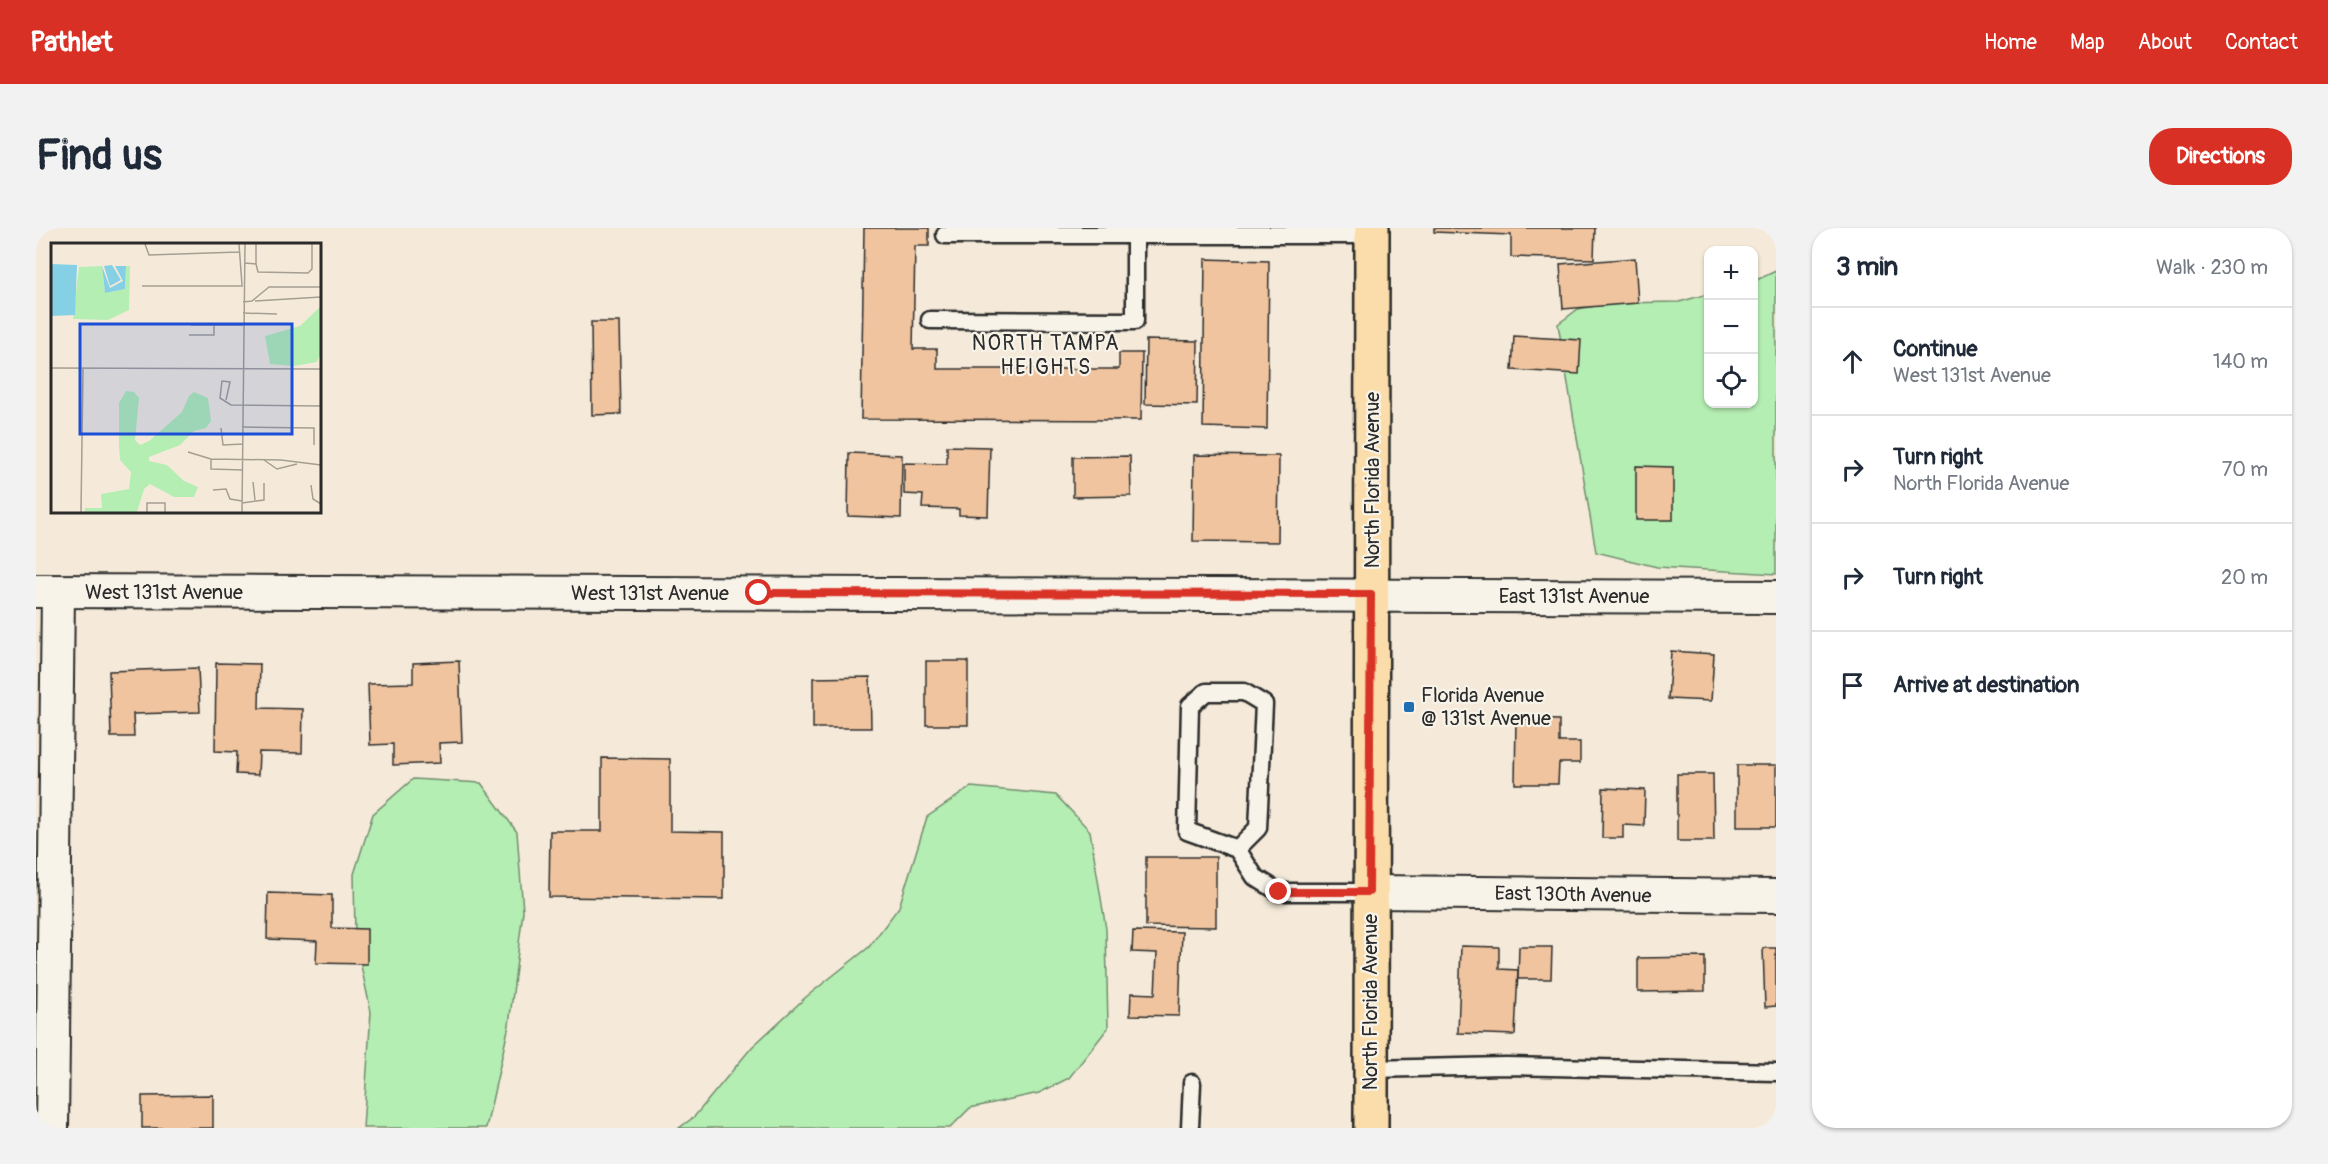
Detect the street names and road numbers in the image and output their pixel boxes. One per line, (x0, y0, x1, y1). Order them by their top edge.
street label: North Florida Avenue (1360, 392, 1385, 568)
street label: West 131st Avenue (85, 580, 243, 605)
street label: West 131st Avenue (571, 581, 729, 606)
street label: East 131st Avenue (1499, 584, 1649, 609)
street label: East 130th Avenue (1494, 881, 1652, 908)
street label: North Florida Avenue (1358, 914, 1383, 1090)

